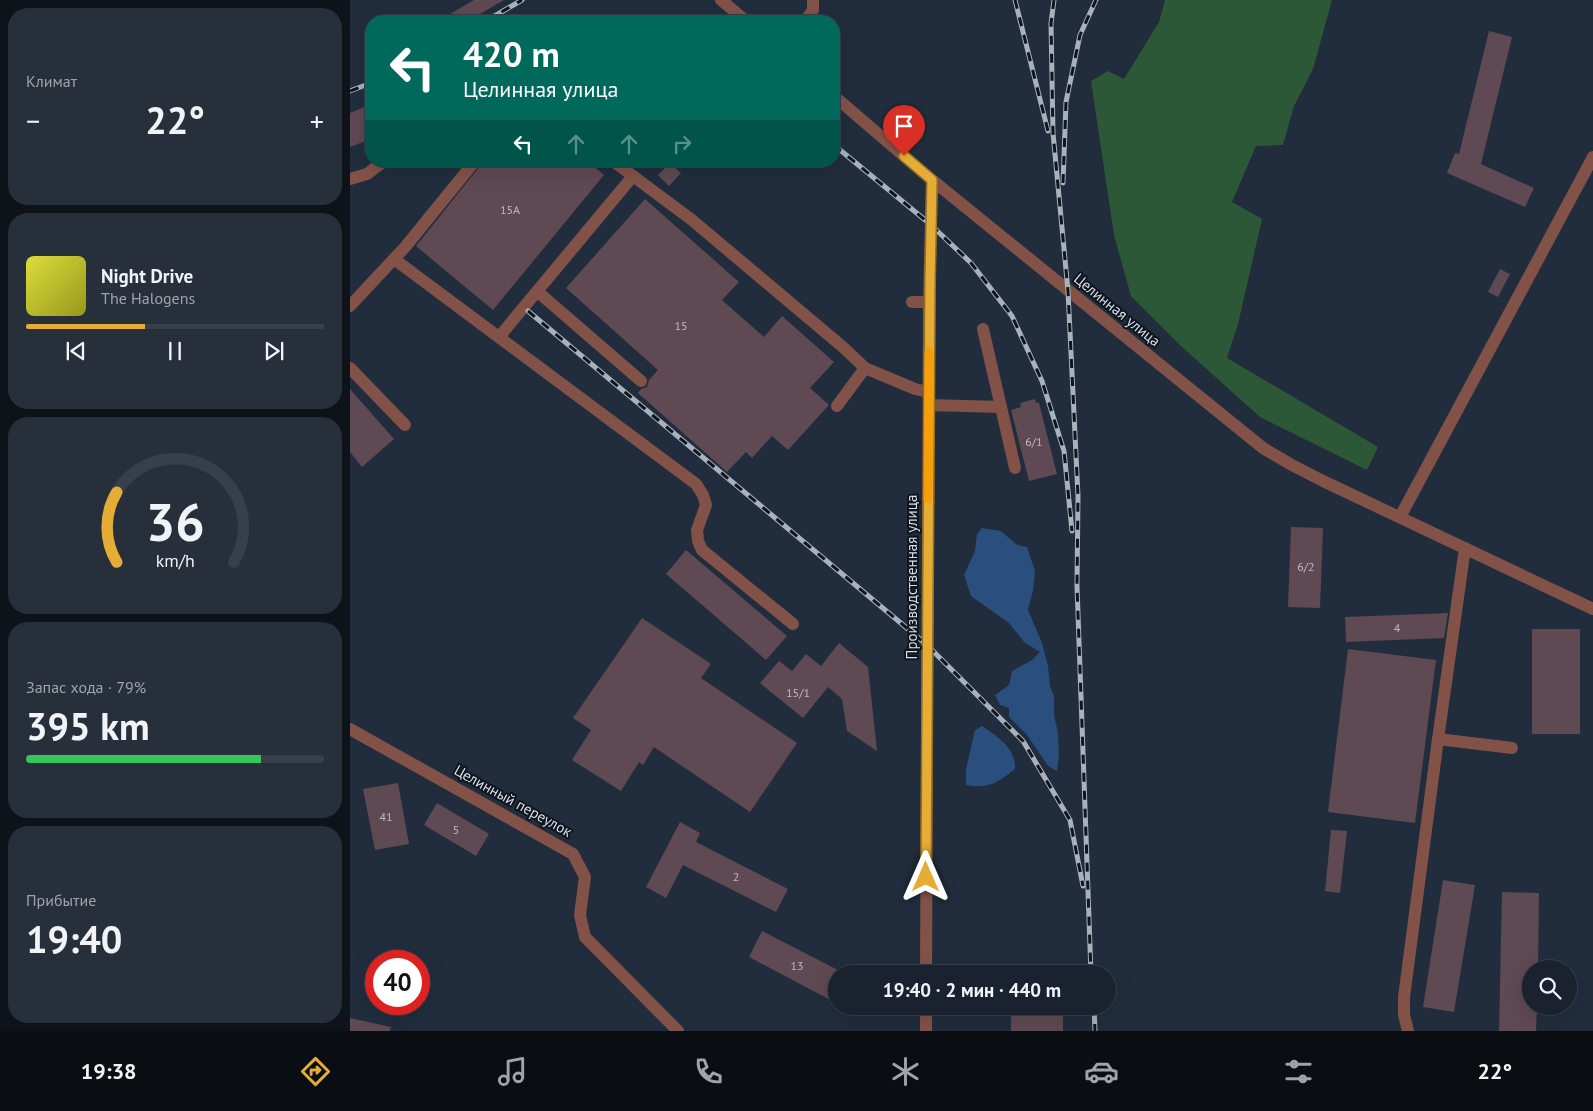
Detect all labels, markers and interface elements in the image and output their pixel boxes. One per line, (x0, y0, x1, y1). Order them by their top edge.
text: 420 m (463, 31, 560, 77)
icon: left (380, 35, 445, 100)
text: Климат (26, 71, 77, 91)
text: Целинная улица (463, 75, 618, 103)
text: 22° (145, 95, 205, 144)
text: − (26, 102, 40, 139)
text: + (310, 102, 324, 139)
pin (883, 105, 925, 156)
icon: arrive (890, 112, 918, 140)
icon: left (509, 130, 537, 158)
icon: ahead (562, 130, 590, 158)
icon: ahead (615, 130, 643, 158)
icon: right (668, 130, 696, 158)
house number: 15А (500, 202, 520, 217)
text: Night Drive (101, 264, 193, 288)
street label: Целинная улица (1070, 269, 1164, 350)
text: The Halogens (101, 288, 195, 308)
house number: 15 (674, 318, 688, 333)
icon: previous (62, 337, 90, 365)
icon: pause (161, 337, 189, 365)
icon: next (260, 337, 288, 365)
house number: 6/1 (1025, 434, 1043, 449)
text: 36 (146, 488, 204, 555)
street label: Производственная улица (902, 495, 921, 659)
text: km/h (155, 549, 195, 572)
house number: 6/2 (1297, 559, 1315, 574)
house number: 4 (1394, 620, 1401, 635)
text: Запас хода · 79% (26, 677, 146, 697)
house number: 15/1 (786, 685, 810, 700)
text: 395 km (26, 701, 150, 750)
street label: Целинный переулок (451, 760, 576, 841)
house number: 41 (379, 809, 393, 824)
house number: 5 (453, 822, 459, 837)
position arrow (899, 850, 951, 902)
house number: 2 (733, 869, 739, 884)
text: Прибытие (26, 890, 96, 910)
text: 19:40 (26, 914, 122, 963)
speed limit sign: 40 (365, 950, 430, 1015)
house number: 13 (790, 958, 804, 973)
map controls (1522, 960, 1577, 1015)
button: search (1522, 960, 1577, 1015)
text: 19:40 · 2 мин · 440 m (883, 978, 1061, 1002)
icon: directions (298, 1054, 333, 1089)
icon: music (495, 1054, 530, 1089)
icon: phone (691, 1054, 726, 1089)
icon: climate (888, 1054, 923, 1089)
icon: car (1084, 1054, 1119, 1089)
icon: filters (1281, 1054, 1316, 1089)
text: 19:38 (81, 1057, 137, 1085)
text: 22° (1478, 1057, 1512, 1085)

